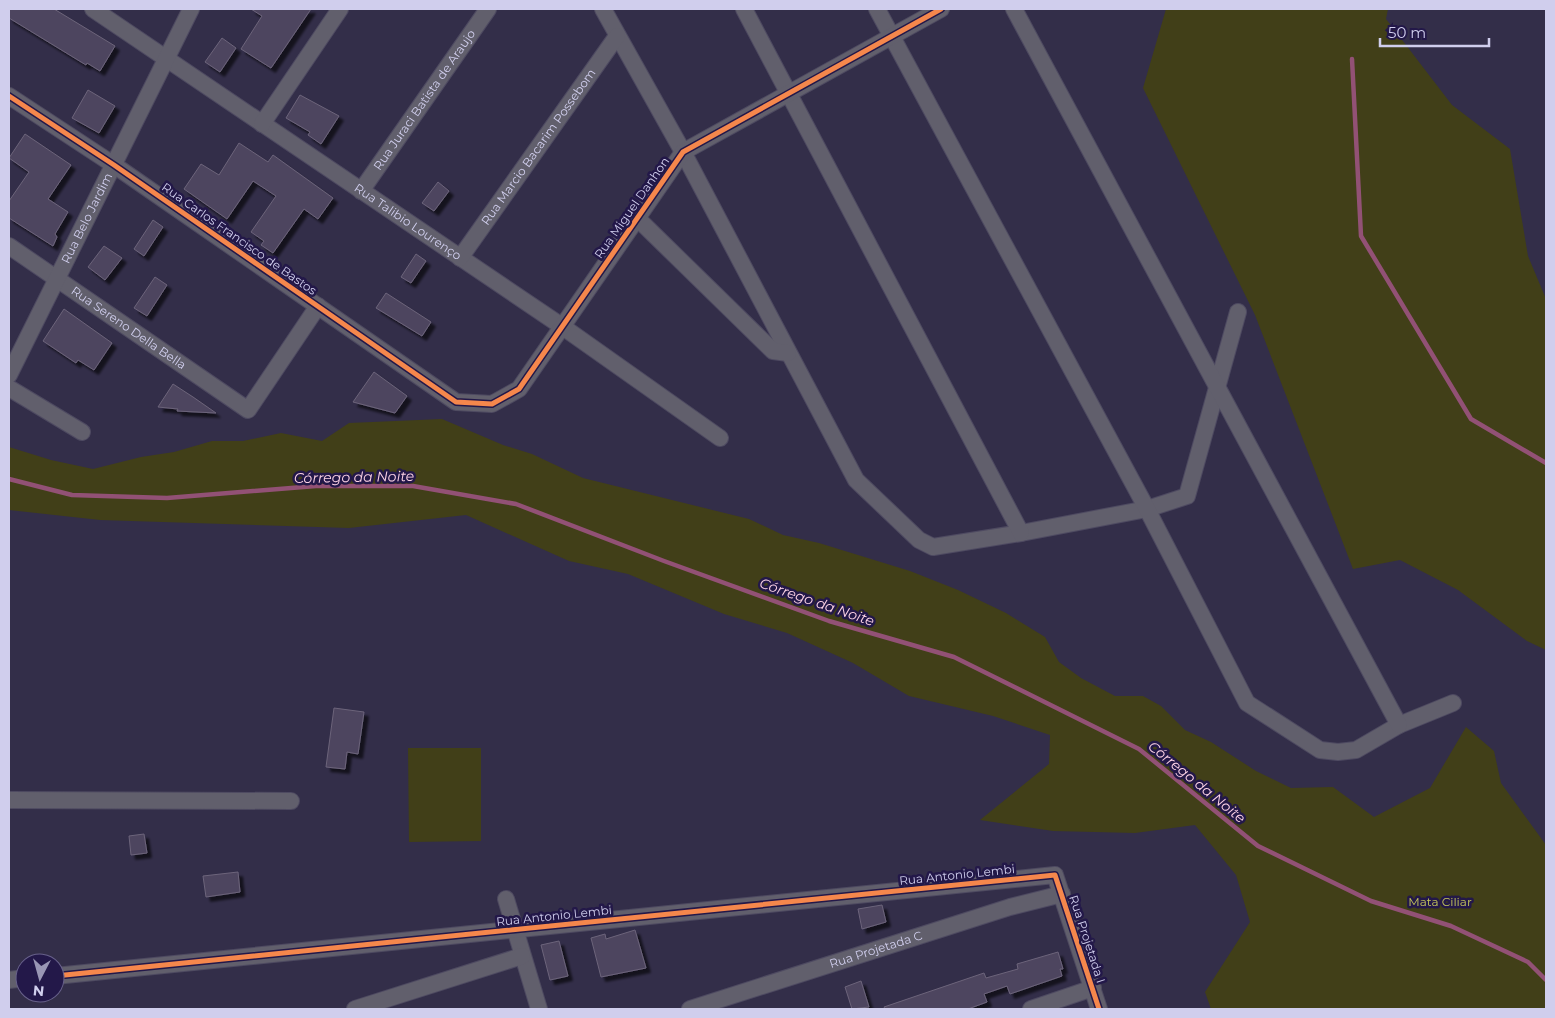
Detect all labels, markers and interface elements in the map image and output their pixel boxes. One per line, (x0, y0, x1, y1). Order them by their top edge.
scale bar (1380, 15, 1489, 47)
text: 50 m (1388, 23, 1426, 42)
street label: Rua Juraci Batista de Araujo (370, 26, 478, 173)
street label: Rua Marcio Bacarim Possebom (478, 66, 599, 228)
street label: Rua Miguel Danhon (591, 154, 672, 261)
street label: Rua Belo Jardim (58, 170, 115, 266)
street label: Rua Carlos Francisco de Bastos (159, 179, 320, 298)
street label: Rua Talibio Lourenço (352, 180, 464, 263)
street label: Rua Sereno Della Bella (68, 283, 189, 372)
water label: Córrego da Noite (294, 467, 414, 487)
water label: Córrego da Noite (757, 574, 877, 630)
water label: Córrego da Noite (1145, 737, 1249, 827)
street label: Rua Antonio Lembi (898, 861, 1016, 888)
street label: Rua Projetada I (1066, 893, 1109, 985)
park label: Mata Ciliar (1408, 894, 1472, 909)
street label: Rua Antonio Lembi (495, 902, 613, 929)
street label: Rua Projetada C (827, 927, 924, 971)
north arrow (15, 953, 65, 1003)
text: N (32, 981, 45, 1000)

